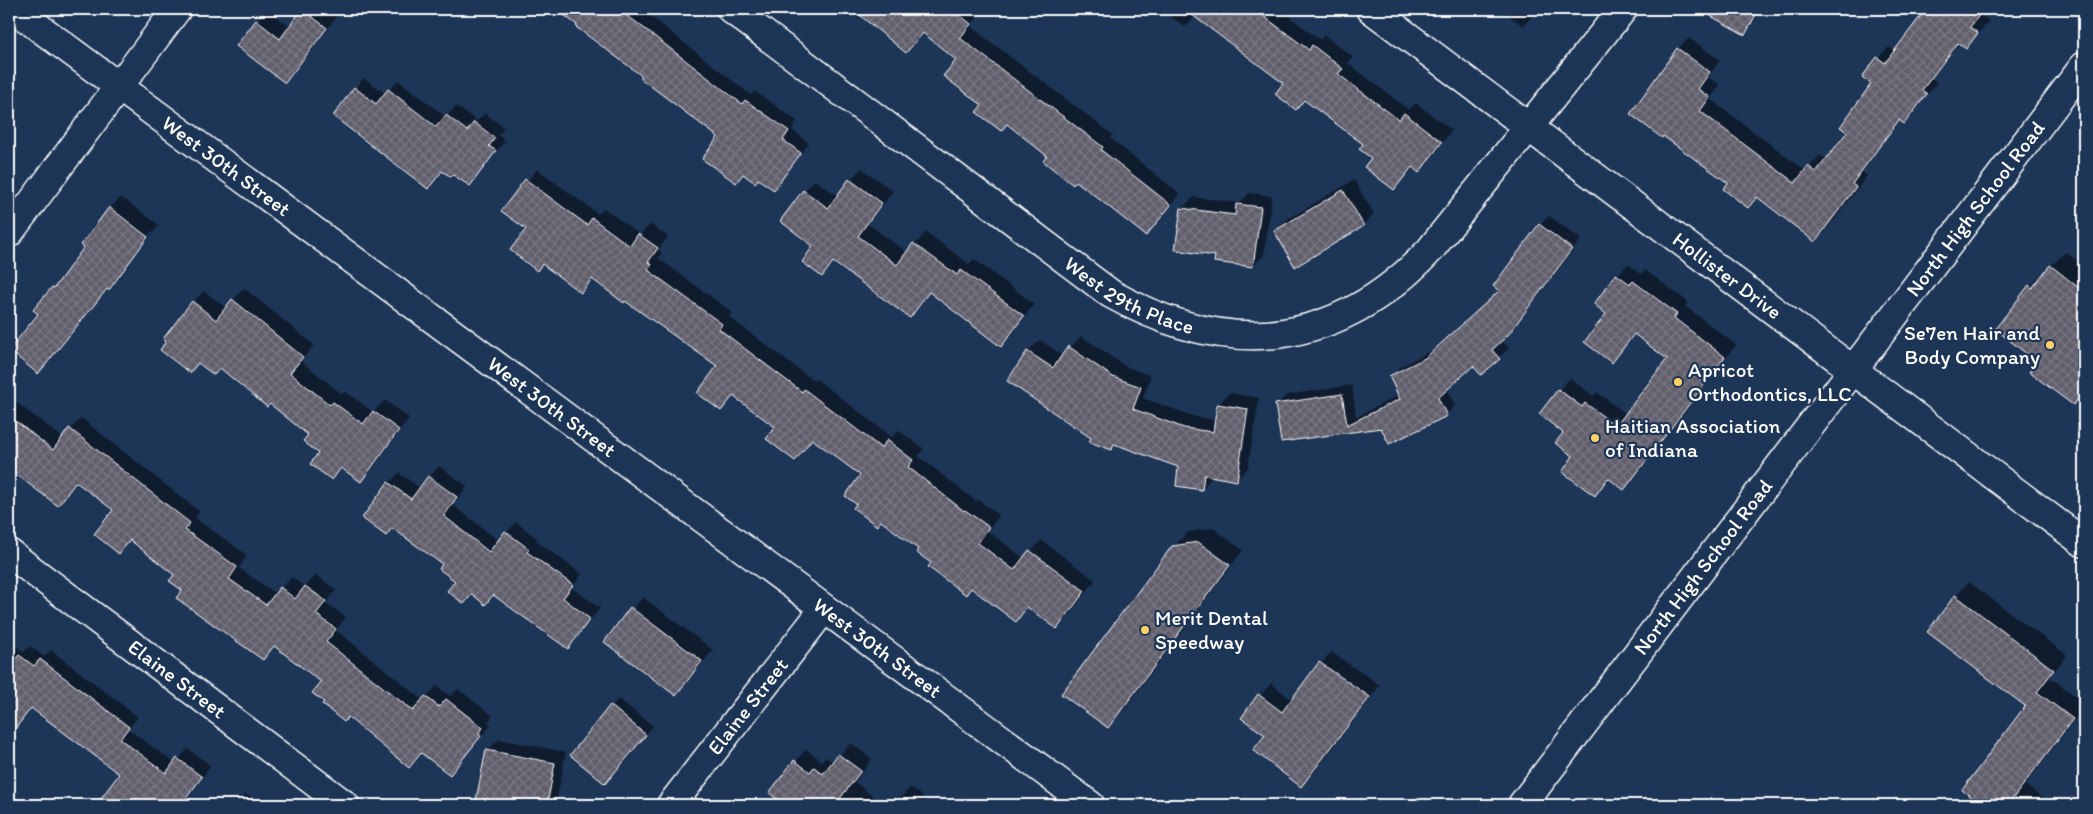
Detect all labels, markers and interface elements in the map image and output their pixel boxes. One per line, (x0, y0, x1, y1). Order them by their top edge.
street label: West 30th Street (157, 110, 296, 221)
street label: North High School Road (1900, 115, 2050, 301)
street label: Hollister Drive (1668, 226, 1787, 324)
street label: West 29th Place (1060, 251, 1197, 339)
place label: Se7en Hair and Body Company (1904, 320, 2040, 369)
marker: Se7en Hair and Body Company (2044, 339, 2056, 351)
street label: West 30th Street (483, 351, 621, 462)
place label: Apricot Orthodontics, LLC (1688, 357, 1852, 406)
marker: Apricot Orthodontics, LLC (1672, 376, 1684, 388)
place label: Haitian Association of Indiana (1605, 413, 1781, 462)
marker: Haitian Association of Indiana (1589, 432, 1601, 444)
street label: North High School Road (1628, 473, 1778, 659)
street label: West 30th Street (809, 592, 947, 703)
place label: Merit Dental Speedway (1155, 605, 1268, 654)
marker: Merit Dental Speedway (1139, 624, 1151, 636)
street label: Elaine Street (123, 634, 231, 723)
street label: Elaine Street (702, 653, 793, 760)

